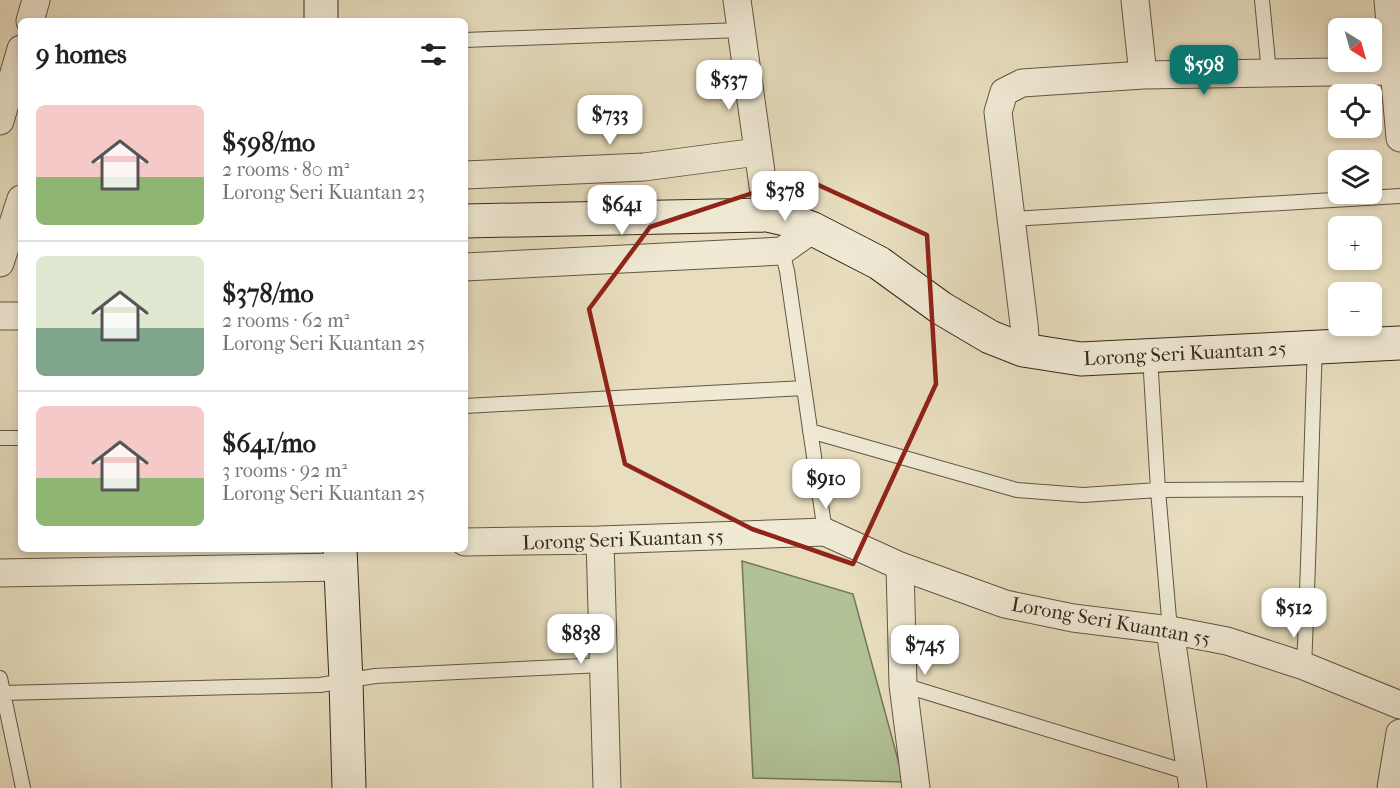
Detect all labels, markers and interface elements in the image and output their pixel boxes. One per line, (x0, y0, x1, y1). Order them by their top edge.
north arrow (1328, 18, 1382, 72)
map controls (1328, 18, 1382, 336)
icon: filters (417, 38, 450, 71)
text: 9 homes (36, 39, 127, 70)
pin: $598 (1168, 45, 1240, 96)
text: $598 (1184, 53, 1224, 76)
pin: $537 (693, 60, 765, 111)
text: $537 (710, 68, 748, 91)
button: locate (1328, 84, 1382, 138)
pin: $733 (574, 95, 646, 146)
text: $733 (591, 103, 629, 126)
text: $598/mo (222, 127, 315, 158)
icon: home (84, 129, 156, 201)
button: layers (1328, 150, 1382, 204)
text: 2 rooms · 80 m² (222, 158, 349, 181)
pin: $378 (749, 171, 821, 222)
text: $378 (766, 179, 804, 202)
text: Lorong Seri Kuantan 23 (222, 181, 425, 204)
pin: $641 (586, 185, 658, 236)
text: $641 (602, 193, 642, 216)
button: + (1328, 216, 1382, 270)
text: $378/mo (222, 278, 314, 309)
icon: home (84, 280, 156, 352)
button: − (1328, 282, 1382, 336)
text: 2 rooms · 62 m² (222, 309, 349, 332)
text: Lorong Seri Kuantan 25 (222, 332, 425, 355)
street label: Lorong Seri Kuantan 25 (1083, 337, 1287, 370)
text: $641/mo (222, 428, 316, 459)
icon: home (84, 430, 156, 502)
text: 3 rooms · 92 m² (222, 459, 347, 482)
pin: $910 (790, 459, 862, 510)
text: $910 (806, 467, 846, 490)
text: Lorong Seri Kuantan 25 (222, 482, 425, 505)
street label: Lorong Seri Kuantan 55 (522, 524, 724, 555)
pin: $512 (1258, 588, 1330, 639)
street label: Lorong Seri Kuantan 55 (1010, 593, 1212, 650)
text: $512 (1275, 596, 1313, 619)
pin: $838 (545, 614, 617, 665)
text: $838 (561, 622, 601, 645)
pin: $745 (889, 625, 961, 676)
text: $745 (905, 633, 945, 656)

